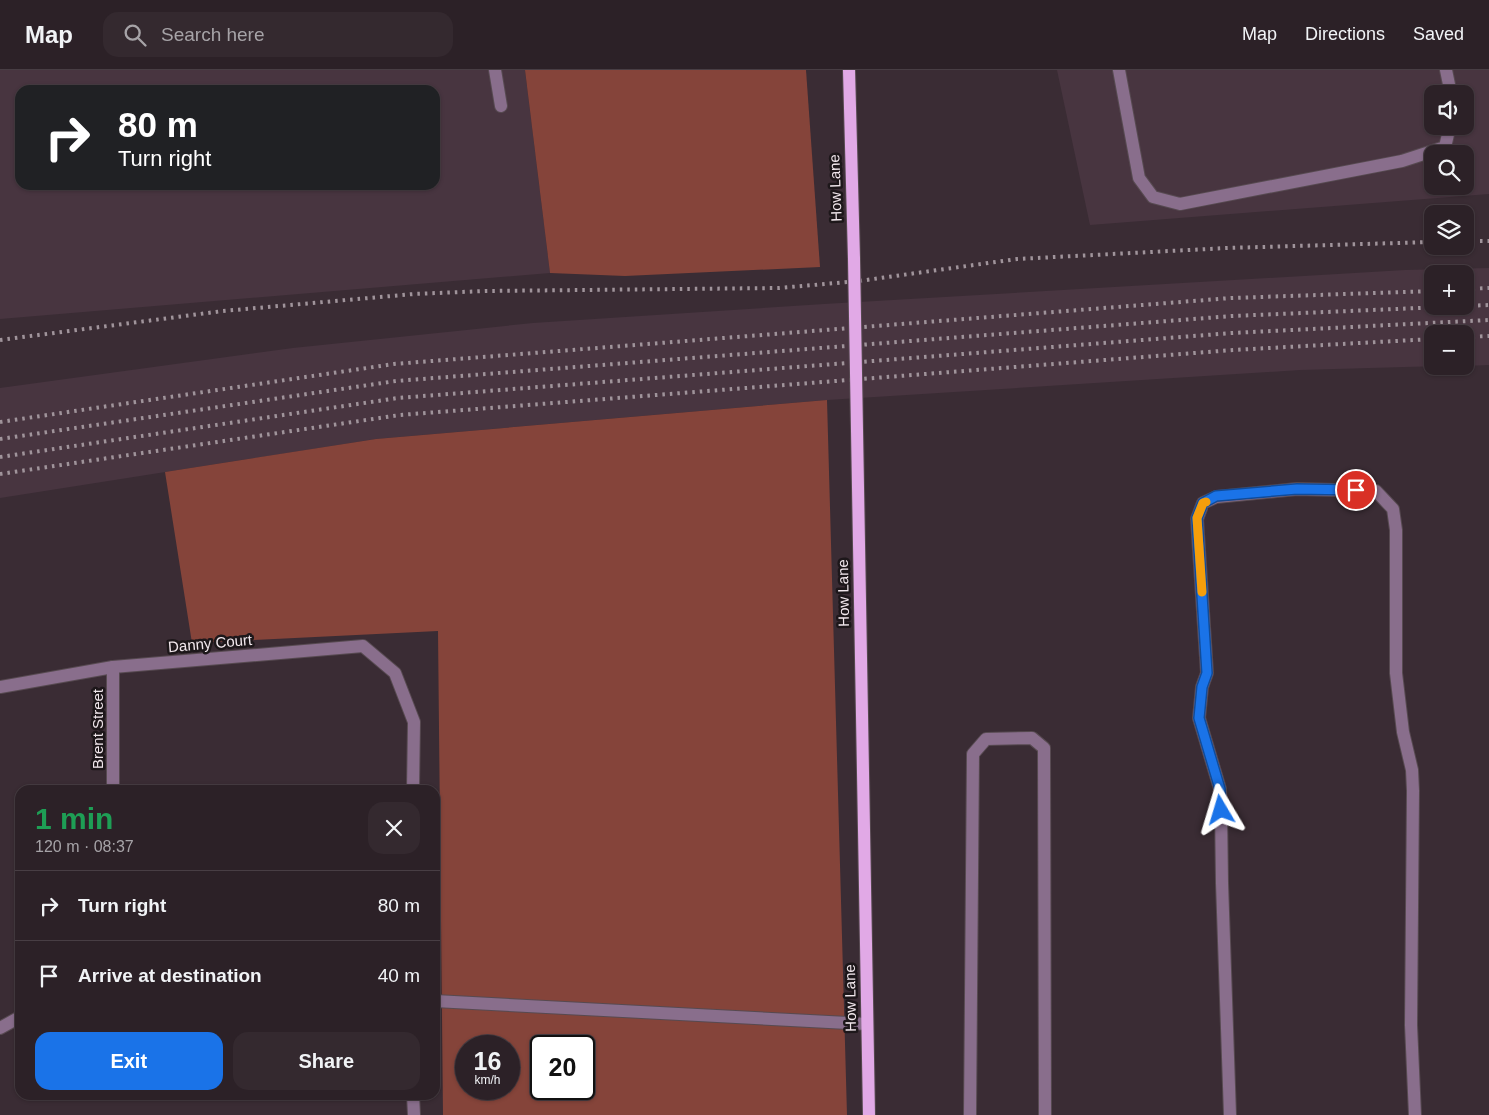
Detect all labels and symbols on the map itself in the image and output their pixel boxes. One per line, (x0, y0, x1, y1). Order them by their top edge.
street label: How Lane (825, 154, 845, 222)
pin (1335, 469, 1377, 511)
street label: How Lane (834, 559, 852, 627)
street label: Danny Court (167, 631, 254, 655)
street label: Brent Street (89, 688, 106, 769)
position arrow (1194, 783, 1246, 835)
street label: How Lane (841, 964, 859, 1032)
speed limit sign: 20 (530, 1035, 595, 1100)

